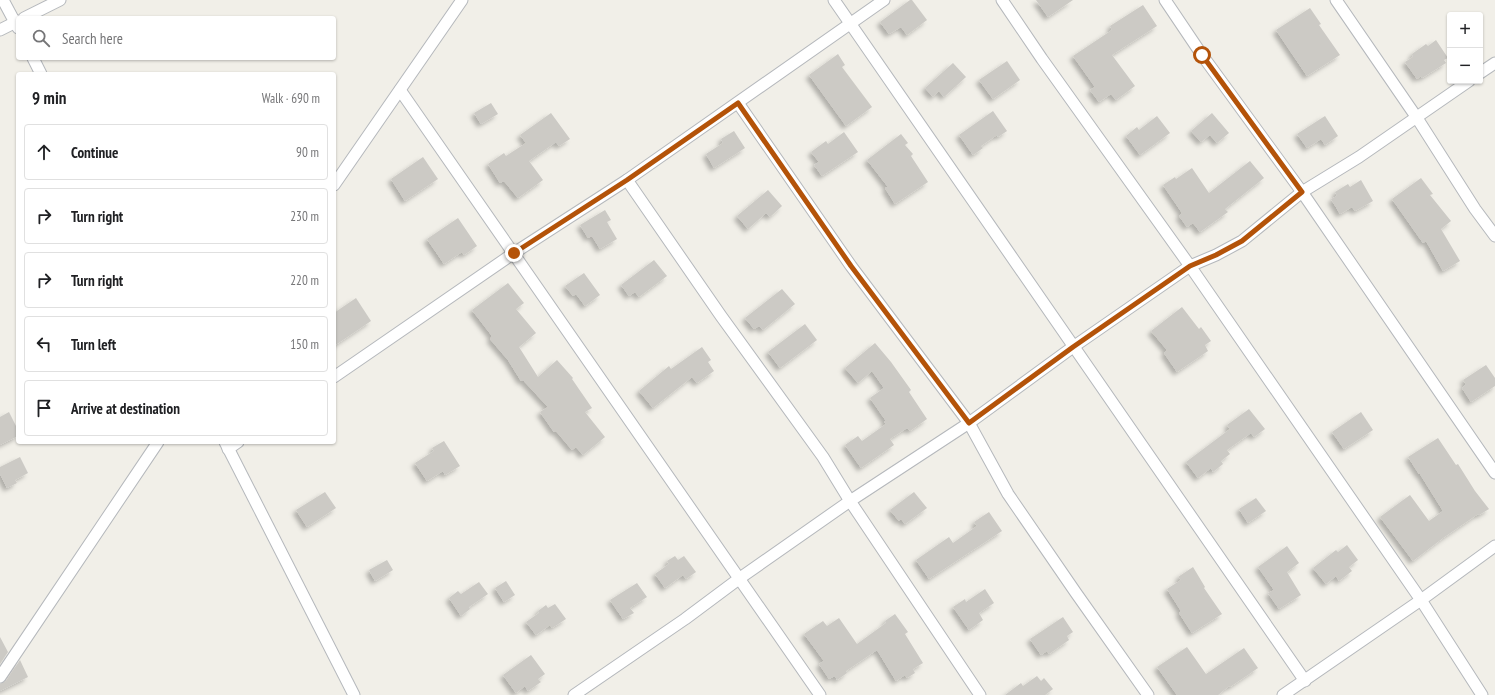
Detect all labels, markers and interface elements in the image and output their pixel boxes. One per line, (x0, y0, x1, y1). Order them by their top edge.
map controls (1447, 12, 1483, 84)
button: + (1447, 12, 1483, 48)
search box (16, 16, 336, 60)
icon: search (30, 27, 52, 49)
text: Search here (62, 29, 123, 48)
route start (1193, 46, 1211, 64)
button: − (1447, 48, 1483, 84)
text: 9 min (32, 87, 66, 109)
text: Walk · 690 m (262, 90, 320, 107)
icon: ahead (33, 141, 55, 163)
text: Continue (71, 143, 118, 162)
text: 90 m (296, 144, 319, 161)
icon: right (33, 205, 55, 227)
text: Turn right (71, 207, 123, 226)
text: 230 m (290, 208, 319, 225)
route end (505, 244, 523, 262)
icon: right (33, 269, 55, 291)
text: Turn right (71, 271, 123, 290)
text: 220 m (290, 272, 319, 289)
icon: left (33, 333, 55, 355)
text: Turn left (71, 335, 116, 354)
text: 150 m (290, 336, 319, 353)
icon: arrive (33, 397, 55, 419)
text: Arrive at destination (71, 399, 180, 418)

